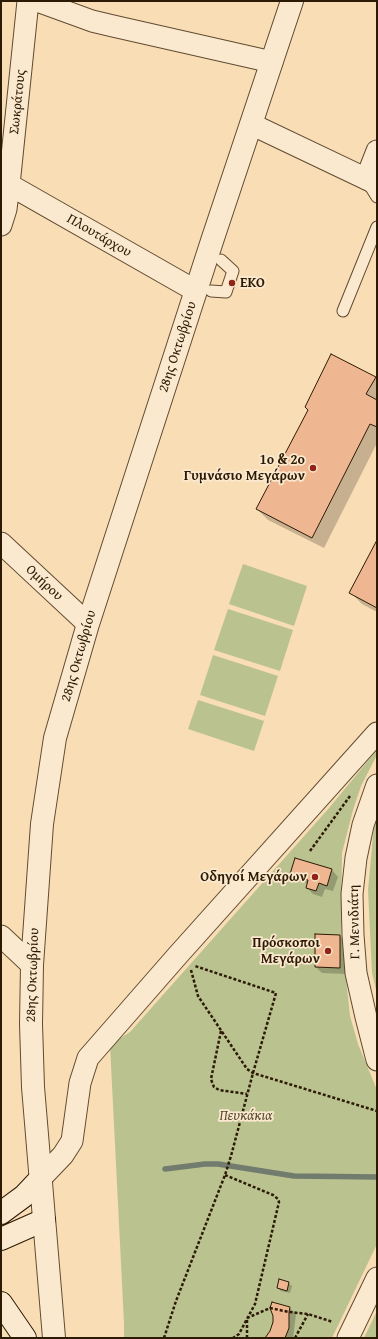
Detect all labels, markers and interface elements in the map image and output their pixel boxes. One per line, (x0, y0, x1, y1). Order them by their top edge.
street label: Σωκράτους (6, 69, 30, 135)
street label: Πλουτάρχου (64, 211, 134, 261)
place label: EKO (240, 275, 265, 291)
marker: EKO (227, 278, 237, 288)
street label: 28ης Οκτωβρίου (155, 299, 201, 395)
place label: 1ο & 2ο Γυμνάσιο Μεγάρων (184, 452, 305, 484)
marker: 1ο & 2ο Γυμνάσιο Μεγάρων (308, 463, 318, 473)
street label: Ομήρου (22, 561, 66, 605)
street label: 28ης Οκτωβρίου (58, 608, 100, 704)
place label: Οδηγοί Μεγάρων (200, 869, 307, 885)
marker: Οδηγοί Μεγάρων (310, 872, 320, 882)
street label: Γ. Μενιδιάτη (346, 885, 364, 959)
street label: 28ης Οκτωβρίου (23, 927, 43, 1023)
place label: Πρόσκοποι Μεγάρων (252, 935, 320, 968)
marker: Πρόσκοποι Μεγάρων (323, 946, 333, 956)
park label: Πευκάκια (219, 1108, 273, 1124)

